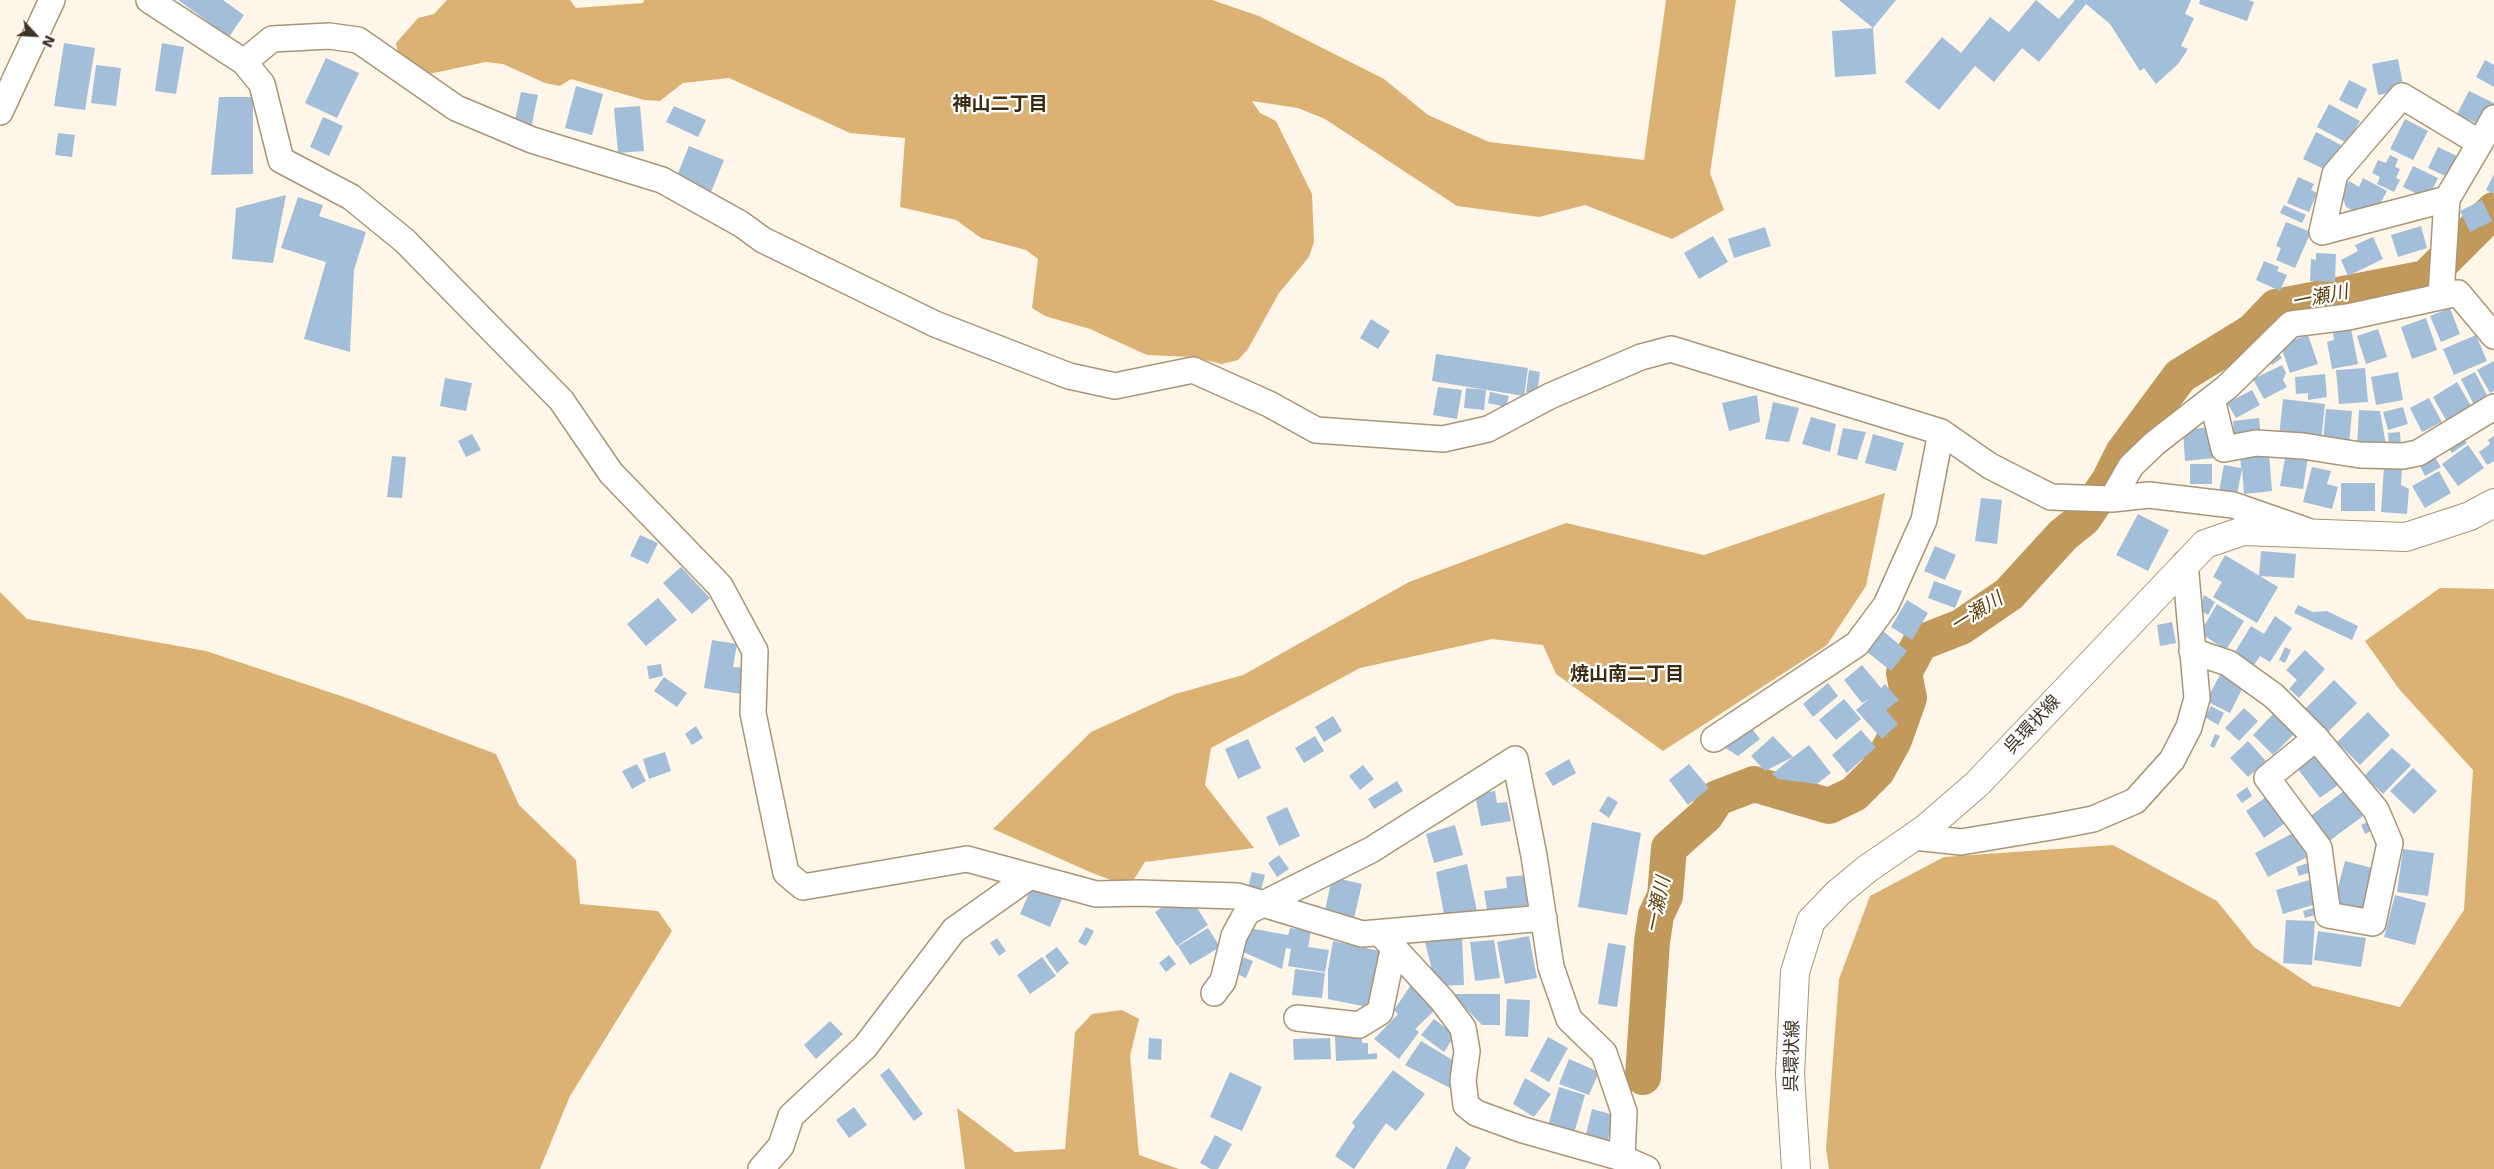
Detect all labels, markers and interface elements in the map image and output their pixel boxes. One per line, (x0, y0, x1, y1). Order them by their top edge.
north arrow (10, 10, 60, 60)
text: N (39, 33, 58, 50)
district label: 神山二丁目 (953, 94, 1047, 116)
water label: 一瀬川 (2290, 281, 2350, 315)
water label: 一瀬川 (1947, 588, 2007, 638)
district label: 焼山南二丁目 (1570, 664, 1684, 686)
street label: 呉環状線 (2001, 691, 2065, 759)
water label: 一瀬川 (1642, 875, 1676, 935)
street label: 呉環状線 (1782, 1020, 1804, 1092)

